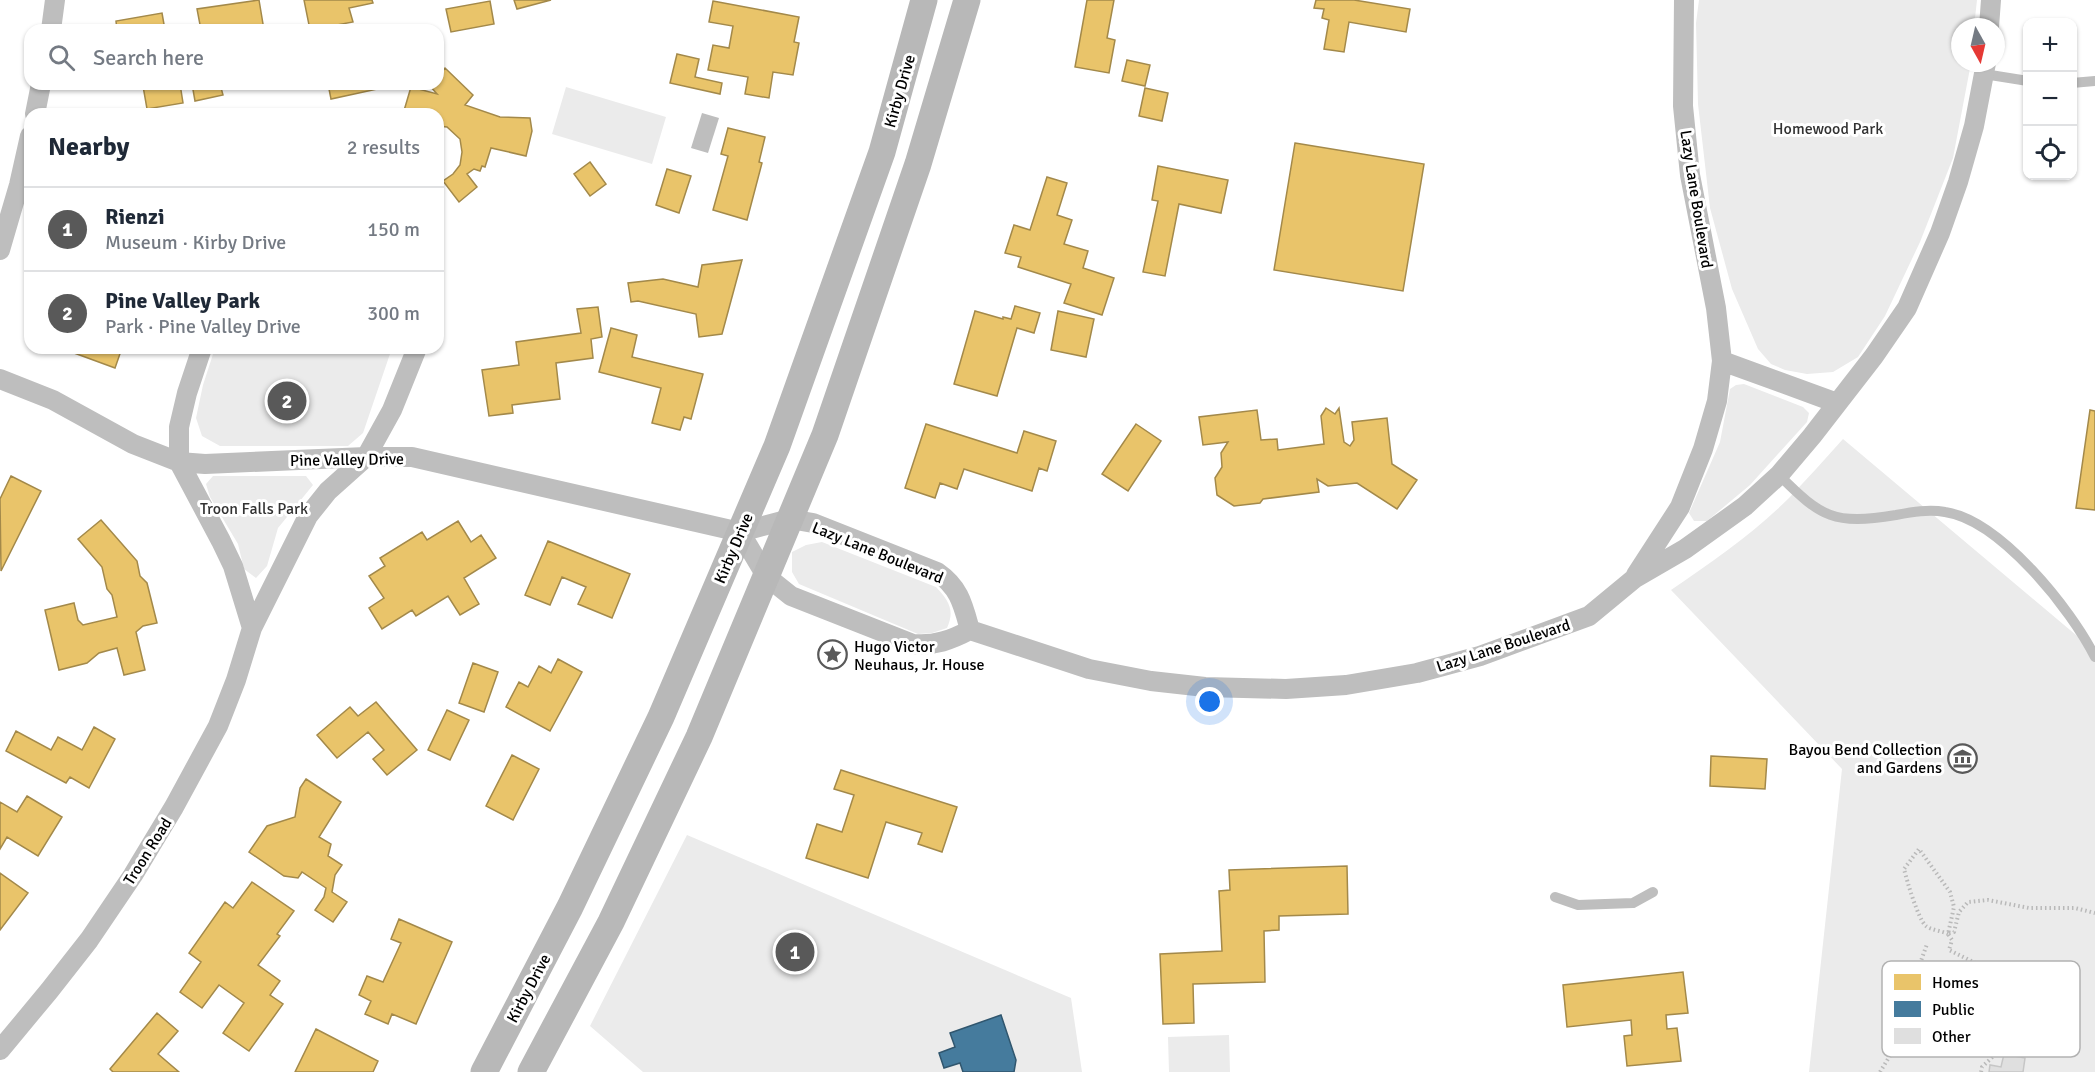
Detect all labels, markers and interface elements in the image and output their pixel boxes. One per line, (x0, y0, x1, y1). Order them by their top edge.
north arrow (1951, 18, 2005, 72)
map controls (2023, 18, 2077, 180)
button: + (2023, 18, 2077, 72)
search box (24, 24, 444, 90)
icon: search (45, 41, 78, 74)
text: Search here (93, 44, 204, 71)
street label: Kirby Drive (880, 52, 920, 130)
button: − (2023, 72, 2077, 126)
park label: Homewood Park (1773, 119, 1883, 139)
button: locate (2023, 126, 2077, 180)
street label: Lazy Lane Boulevard (1675, 129, 1717, 270)
text: Nearby (48, 131, 129, 163)
text: 2 results (347, 135, 420, 160)
text: Rienzi (105, 203, 165, 230)
text: 1 (62, 217, 73, 242)
text: 150 m (367, 217, 420, 242)
text: Museum · Kirby Drive (105, 230, 286, 255)
text: Pine Valley Park (105, 287, 260, 314)
text: 2 (62, 301, 73, 326)
text: 300 m (367, 301, 420, 326)
text: Park · Pine Valley Drive (105, 314, 301, 339)
pin: 2 (268, 378, 306, 424)
street label: Pine Valley Drive (290, 449, 404, 471)
park label: Troon Falls Park (200, 499, 308, 519)
street label: Kirby Drive (710, 510, 758, 587)
street label: Lazy Lane Boulevard (809, 517, 946, 588)
street label: Lazy Lane Boulevard (1434, 615, 1573, 677)
place label: Hugo Victor Neuhaus, Jr. House (854, 637, 985, 675)
place icon: Hugo Victor Neuhaus, Jr. House (817, 639, 849, 671)
your location (1195, 687, 1224, 716)
place label: Bayou Bend Collection and Gardens (1789, 740, 1942, 778)
museum icon: Bayou Bend Collection and Gardens (1947, 742, 1979, 774)
street label: Troon Road (119, 814, 176, 889)
pin: 1 (776, 930, 814, 974)
street label: Kirby Drive (502, 951, 555, 1026)
legend (1882, 961, 2080, 1057)
text: Homes (1932, 973, 1979, 993)
text: Public (1932, 1000, 1975, 1020)
text: Other (1932, 1027, 1971, 1047)

